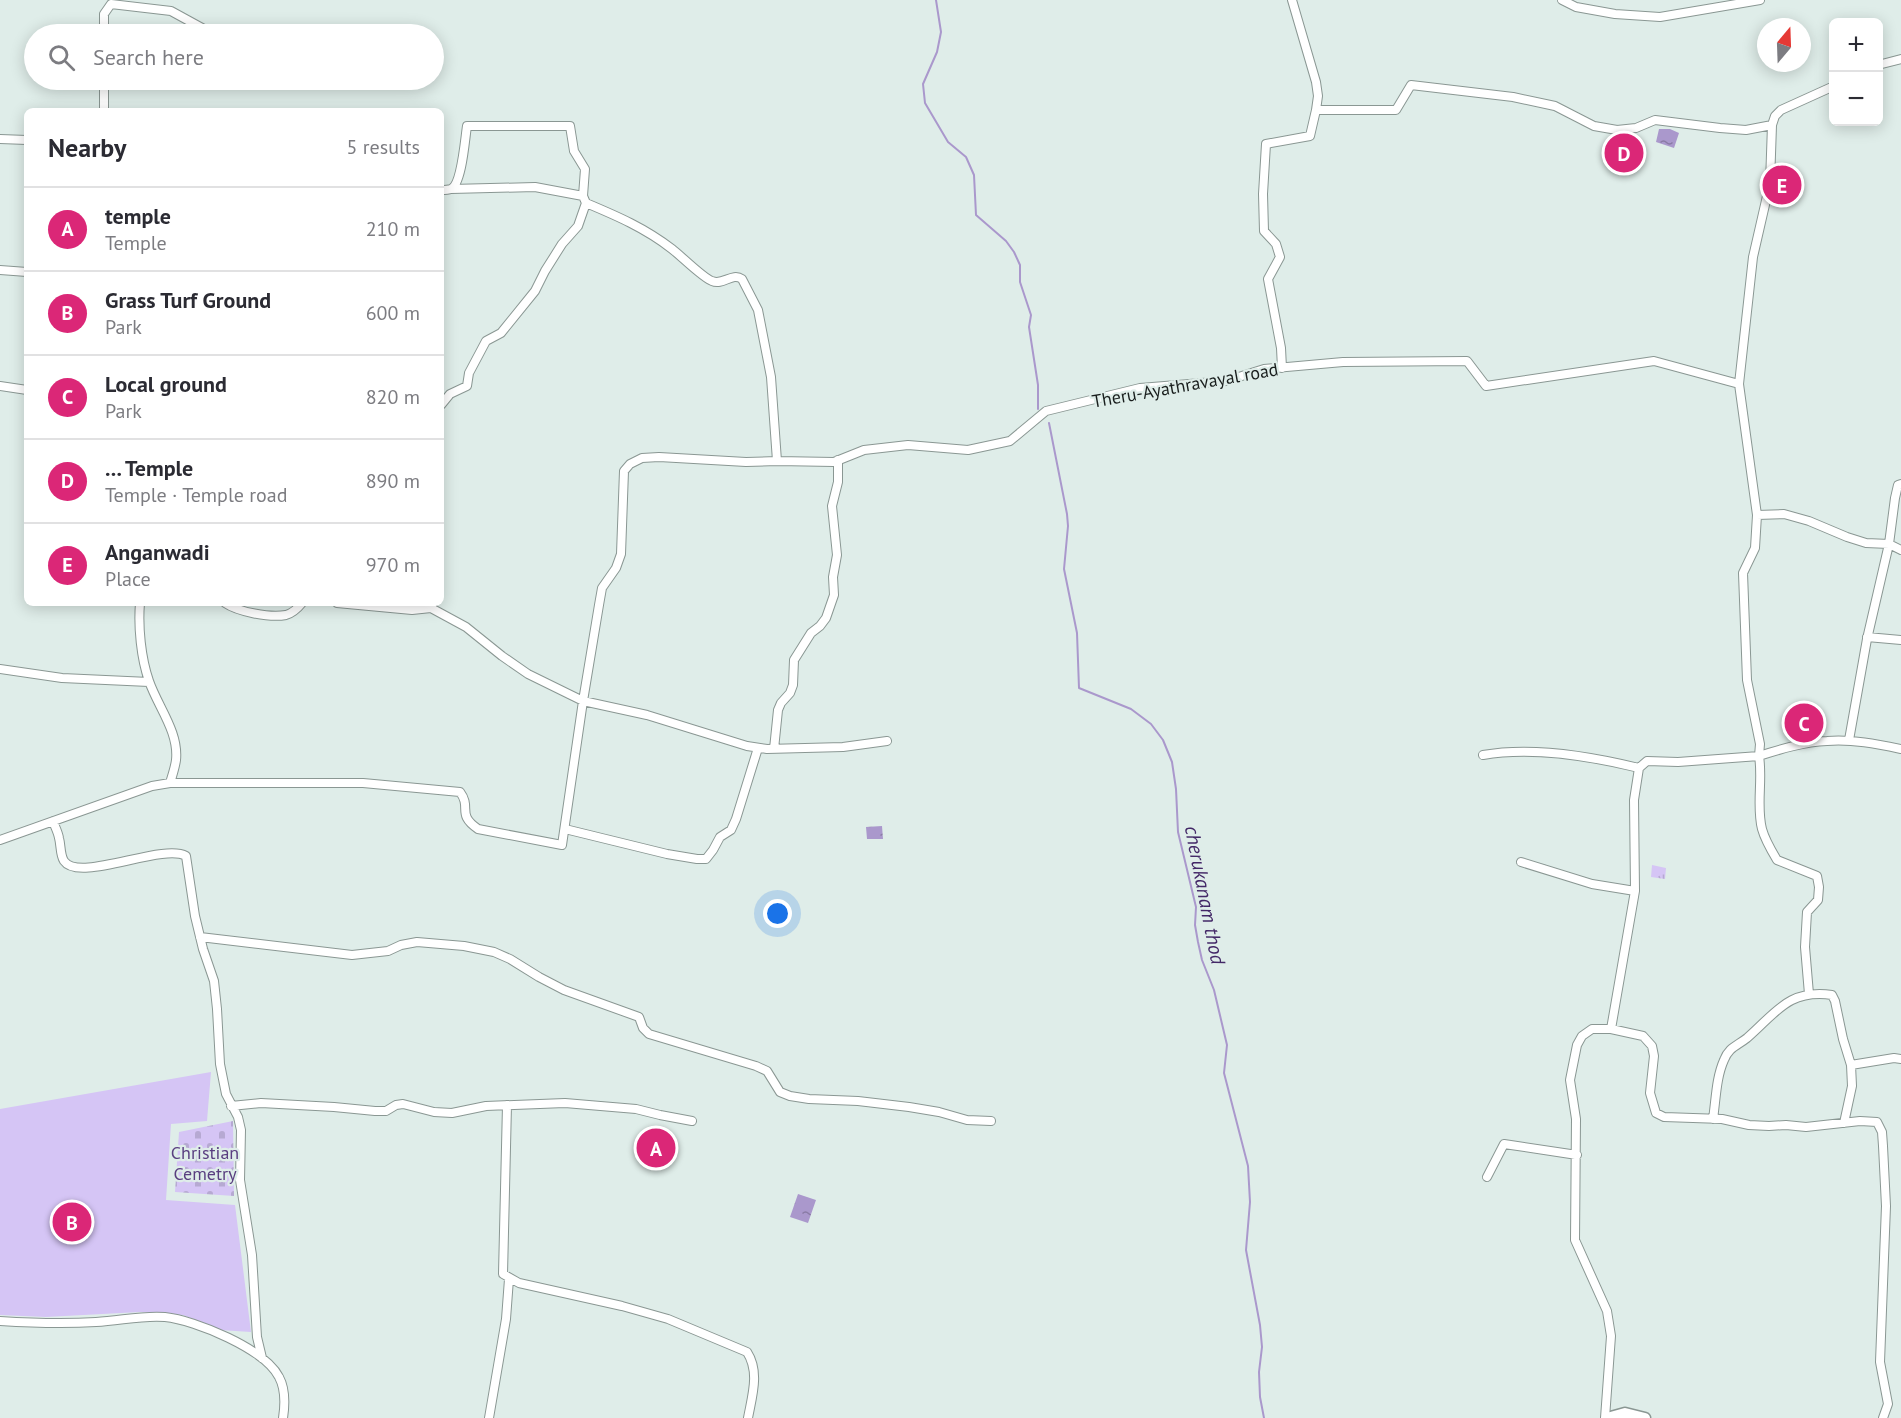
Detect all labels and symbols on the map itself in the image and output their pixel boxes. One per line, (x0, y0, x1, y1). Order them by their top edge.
north arrow (1757, 18, 1811, 72)
pin: D (1604, 130, 1644, 176)
pin: E (1762, 162, 1802, 207)
street label: Theru-Ayathravayal road (1090, 357, 1280, 413)
pin: C (1784, 700, 1824, 746)
water label: cherukanam thod (1179, 823, 1231, 967)
your location (763, 899, 792, 928)
pin: A (636, 1126, 676, 1170)
park label: Christian Cemetry (171, 1141, 239, 1185)
pin: B (52, 1200, 92, 1244)

